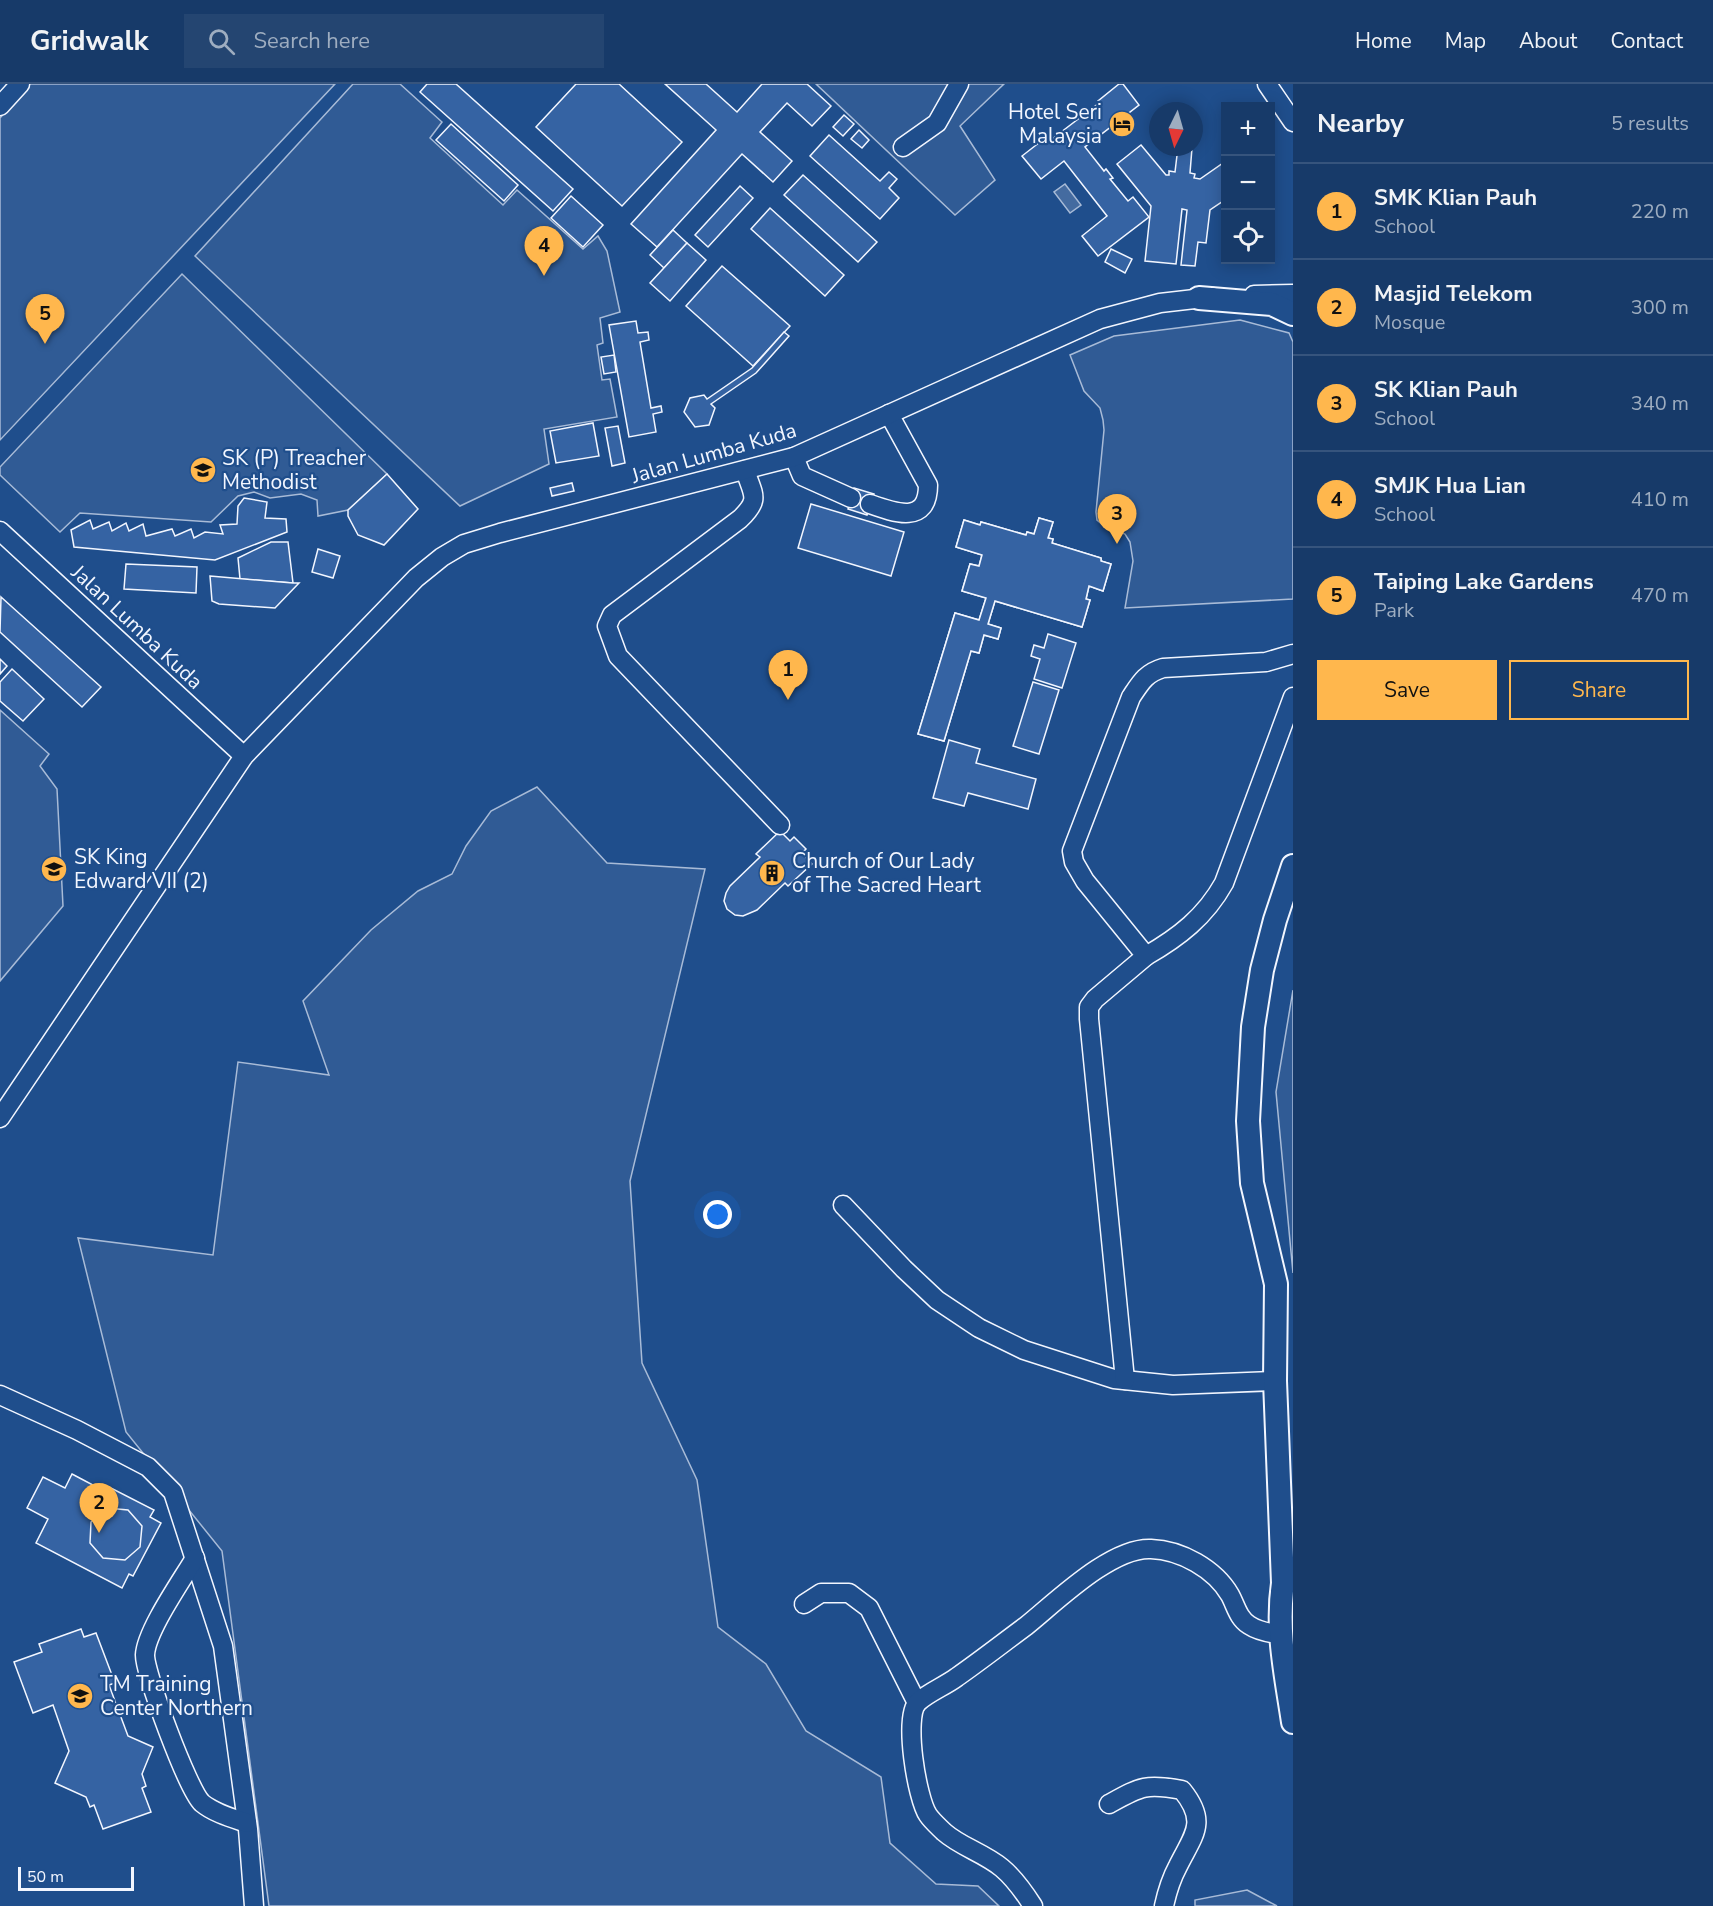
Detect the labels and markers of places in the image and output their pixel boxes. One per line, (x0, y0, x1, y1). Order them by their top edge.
place label: Hotel Seri Malaysia (1008, 98, 1102, 150)
hotel icon: Hotel Seri Malaysia (1107, 109, 1137, 139)
pin: 4 (524, 226, 564, 276)
pin: 5 (26, 294, 64, 344)
place label: SK (P) Treacher Methodist (222, 444, 367, 496)
school or university icon: SK (P) Treacher Methodist (188, 455, 218, 485)
pin: 3 (1098, 494, 1136, 544)
pin: 1 (768, 650, 808, 700)
place label: SK King Edward VII (2) (74, 843, 209, 895)
place label: Church of Our Lady of The Sacred Heart (792, 847, 981, 899)
school or university icon: SK King Edward VII (2) (39, 854, 69, 884)
building icon: Church of Our Lady of The Sacred Heart (757, 858, 787, 888)
pin: 2 (80, 1484, 118, 1533)
place label: TM Training Center Northern (100, 1670, 253, 1722)
school or university icon: TM Training Center Northern (65, 1681, 95, 1711)

